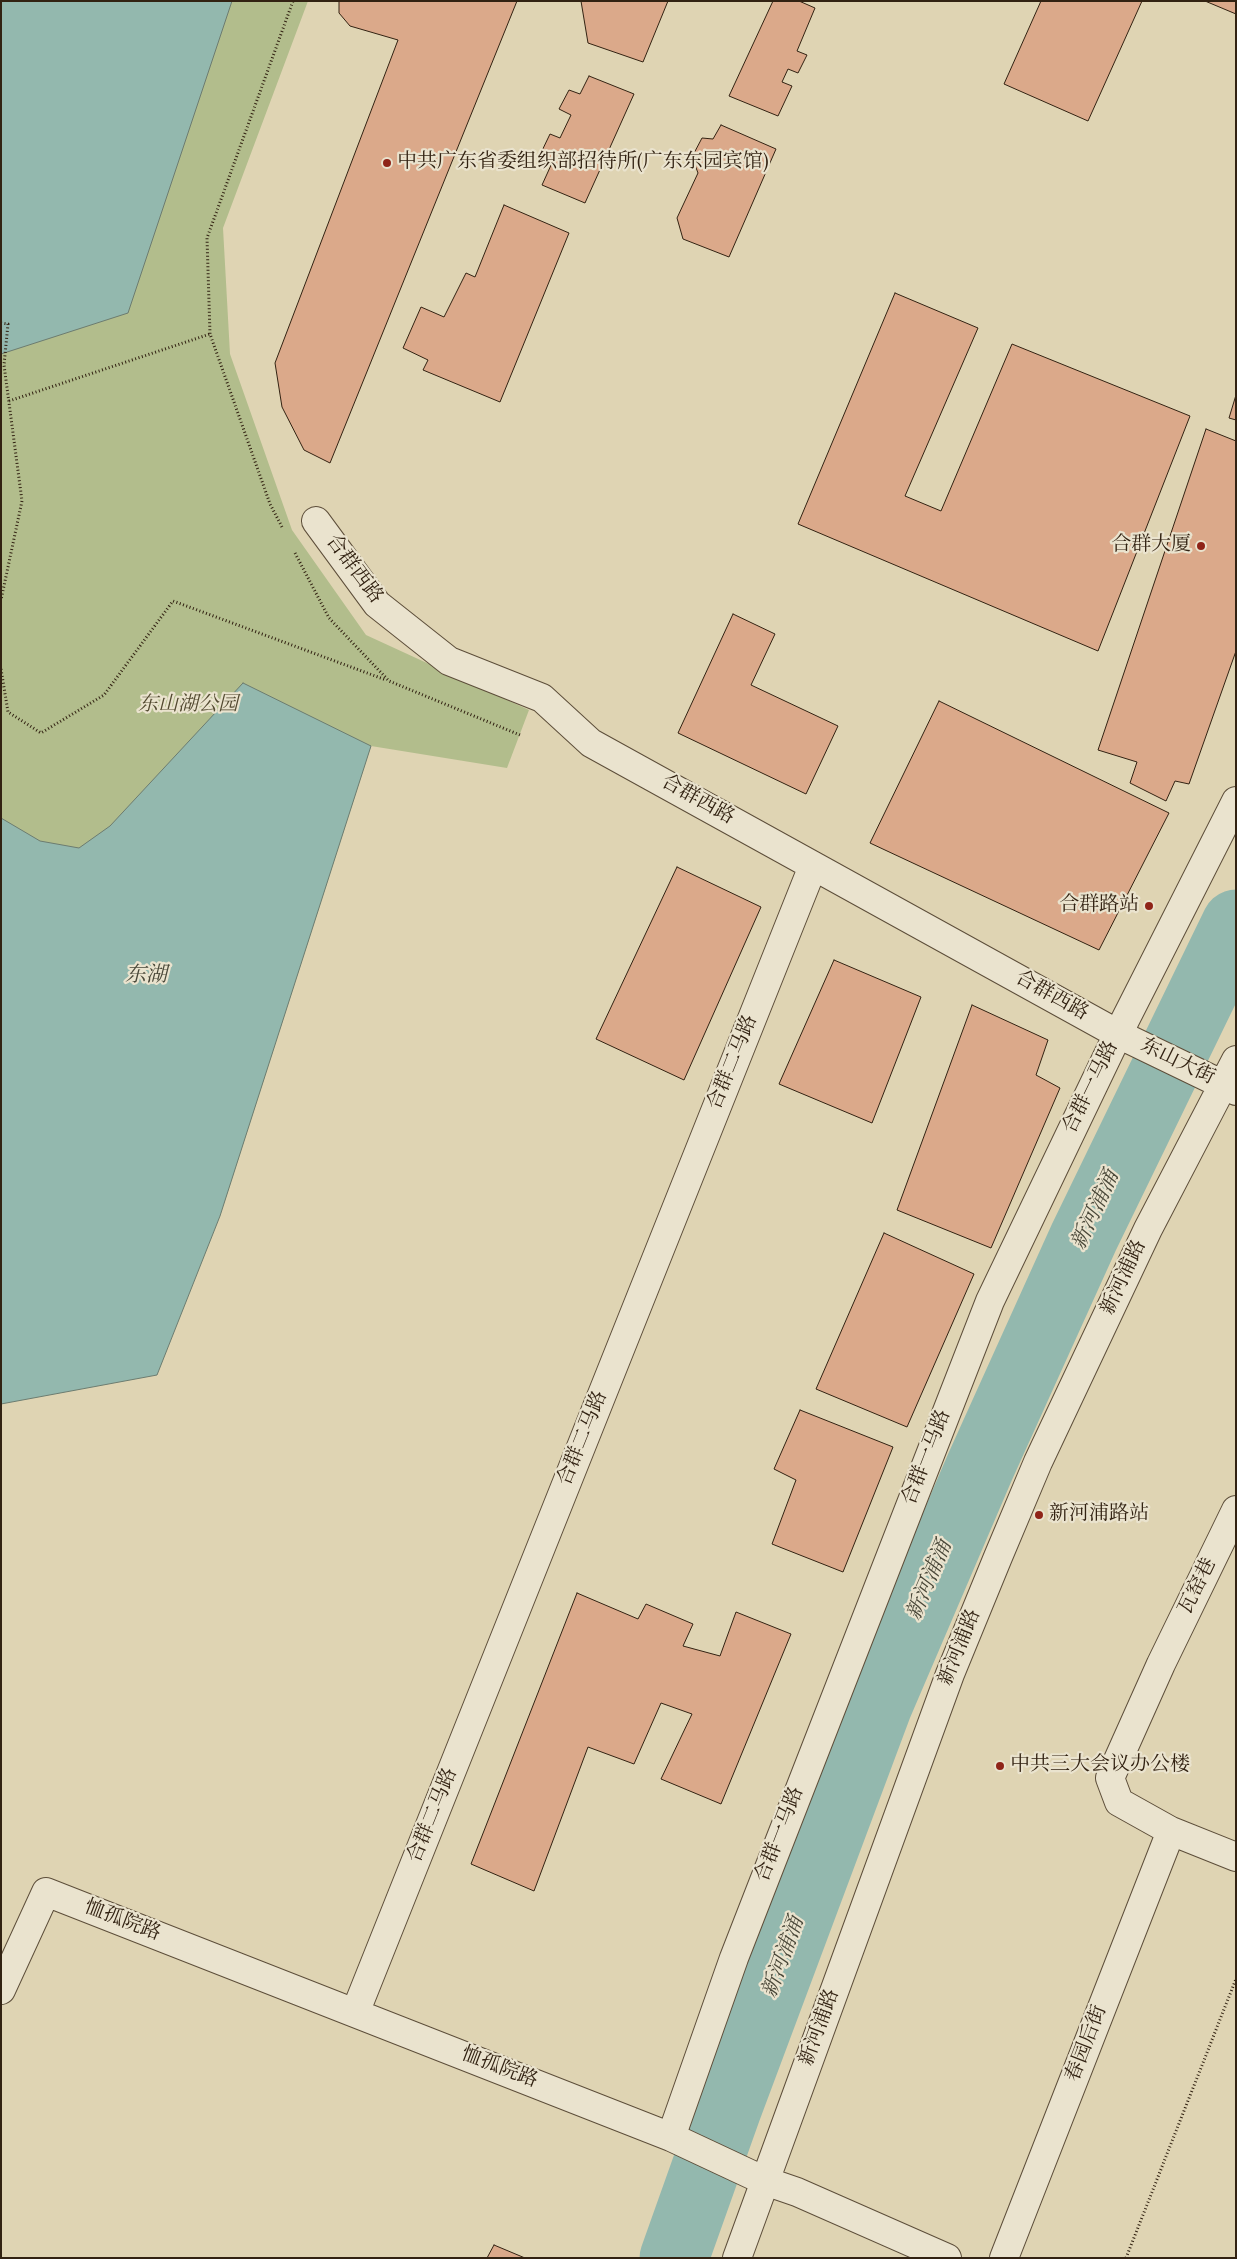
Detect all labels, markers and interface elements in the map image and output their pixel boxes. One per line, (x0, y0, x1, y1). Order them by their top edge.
place label: 中共广东省委组织部招待所(广东东园宾馆) (397, 151, 769, 175)
marker: 中共广东省委组织部招待所(广东东园宾馆) (381, 157, 393, 169)
street label: 合群西路 (319, 531, 387, 609)
place label: 合群大厦 (1111, 534, 1191, 558)
marker: 合群大厦 (1195, 540, 1207, 552)
park label: 东山湖公园 (138, 694, 238, 718)
street label: 合群西路 (656, 771, 738, 831)
place label: 合群路站 (1059, 894, 1139, 918)
marker: 合群路站 (1143, 900, 1155, 912)
water label: 东湖 (125, 964, 167, 990)
street label: 合群西路 (1010, 967, 1092, 1027)
street label: 合群二马路 (704, 1012, 764, 1114)
street label: 东山大街 (1136, 1035, 1218, 1091)
street label: 合群一马路 (1059, 1038, 1125, 1138)
water label: 新河浦涌 (1068, 1168, 1126, 1254)
street label: 新河浦路 (1097, 1237, 1153, 1319)
street label: 合群二马路 (554, 1388, 614, 1490)
street label: 合群一马路 (899, 1407, 957, 1509)
place label: 新河浦路站 (1049, 1503, 1149, 1527)
marker: 新河浦路站 (1033, 1509, 1045, 1521)
water label: 新河浦涌 (903, 1537, 959, 1625)
street label: 瓦窑巷 (1175, 1555, 1223, 1619)
street label: 新河浦路 (935, 1606, 987, 1690)
place label: 中共三大会议办公楼 (1010, 1754, 1190, 1778)
marker: 中共三大会议办公楼 (994, 1760, 1006, 1772)
street label: 合群二马路 (404, 1765, 464, 1867)
street label: 合群一马路 (752, 1784, 810, 1886)
street label: 恤孤院路 (80, 1896, 164, 1948)
water label: 新河浦涌 (759, 1914, 811, 2002)
street label: 新河浦路 (796, 1986, 846, 2070)
street label: 春园后街 (1062, 2002, 1114, 2086)
street label: 恤孤院路 (457, 2043, 541, 2095)

